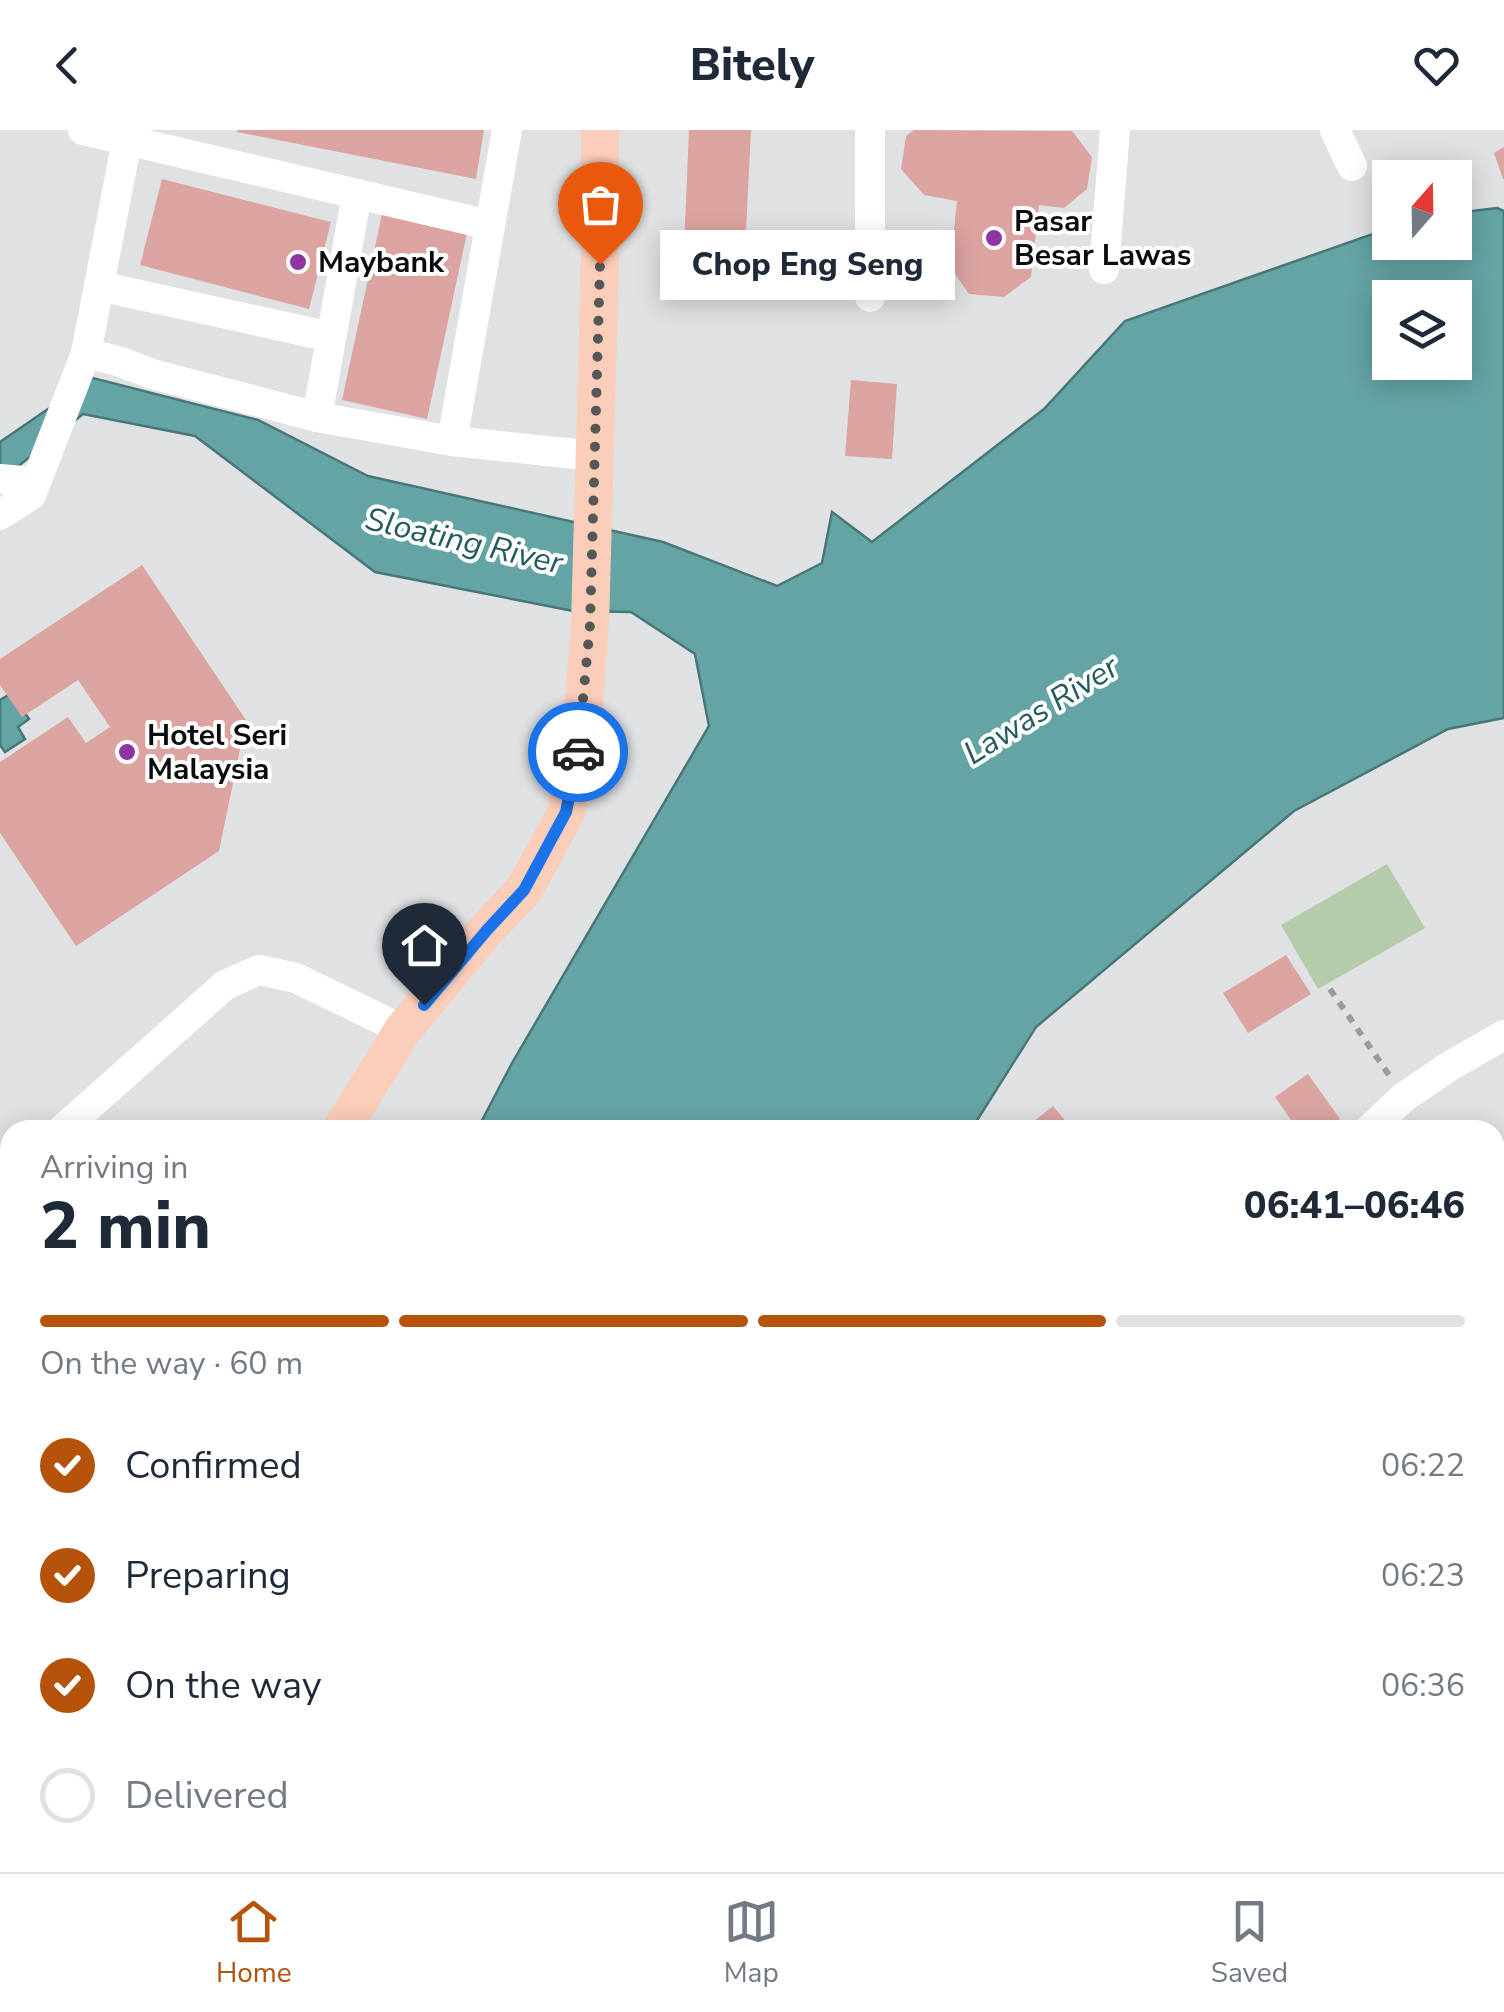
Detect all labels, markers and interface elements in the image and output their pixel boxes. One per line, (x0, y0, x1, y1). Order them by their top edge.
text: Bitely (690, 35, 814, 96)
icon: back (40, 38, 95, 93)
icon: heart (1409, 38, 1464, 93)
north arrow (1372, 160, 1472, 260)
map controls (1372, 160, 1472, 380)
pin (558, 162, 643, 265)
icon: bag (573, 177, 628, 232)
place label: Pasar Besar Lawas (1014, 201, 1191, 276)
marker: Pasar Besar Lawas (983, 227, 1005, 249)
callout: Chop Eng Seng (660, 229, 955, 299)
place label: Maybank (318, 242, 445, 283)
text: Chop Eng Seng (692, 243, 923, 286)
marker: Maybank (287, 251, 309, 273)
button: layers (1372, 280, 1472, 380)
water label: Sloating River (361, 497, 568, 585)
water label: Lawas River (955, 645, 1128, 775)
courier (528, 702, 628, 802)
place label: Hotel Seri Malaysia (147, 715, 287, 790)
icon: car (551, 725, 606, 780)
marker: Hotel Seri Malaysia (116, 741, 138, 763)
pin (382, 903, 467, 1006)
icon: home (397, 918, 452, 973)
text: Arriving in (40, 1146, 188, 1189)
text: 06:41–06:46 (1244, 1180, 1465, 1231)
text: 2 min (40, 1182, 211, 1271)
text: On the way · 60 m (40, 1342, 303, 1385)
icon: check (40, 1438, 95, 1493)
text: Confirmed (125, 1440, 302, 1491)
text: 06:22 (1381, 1444, 1465, 1487)
icon: check (40, 1548, 95, 1603)
text: Preparing (125, 1550, 291, 1601)
text: 06:23 (1381, 1554, 1465, 1597)
icon: check (40, 1658, 95, 1713)
text: On the way (125, 1660, 321, 1711)
text: 06:36 (1381, 1664, 1465, 1707)
text: Delivered (125, 1770, 289, 1821)
tab: Home (216, 1894, 292, 1992)
tab: Map (724, 1894, 779, 1992)
tab: Saved (1211, 1894, 1288, 1992)

